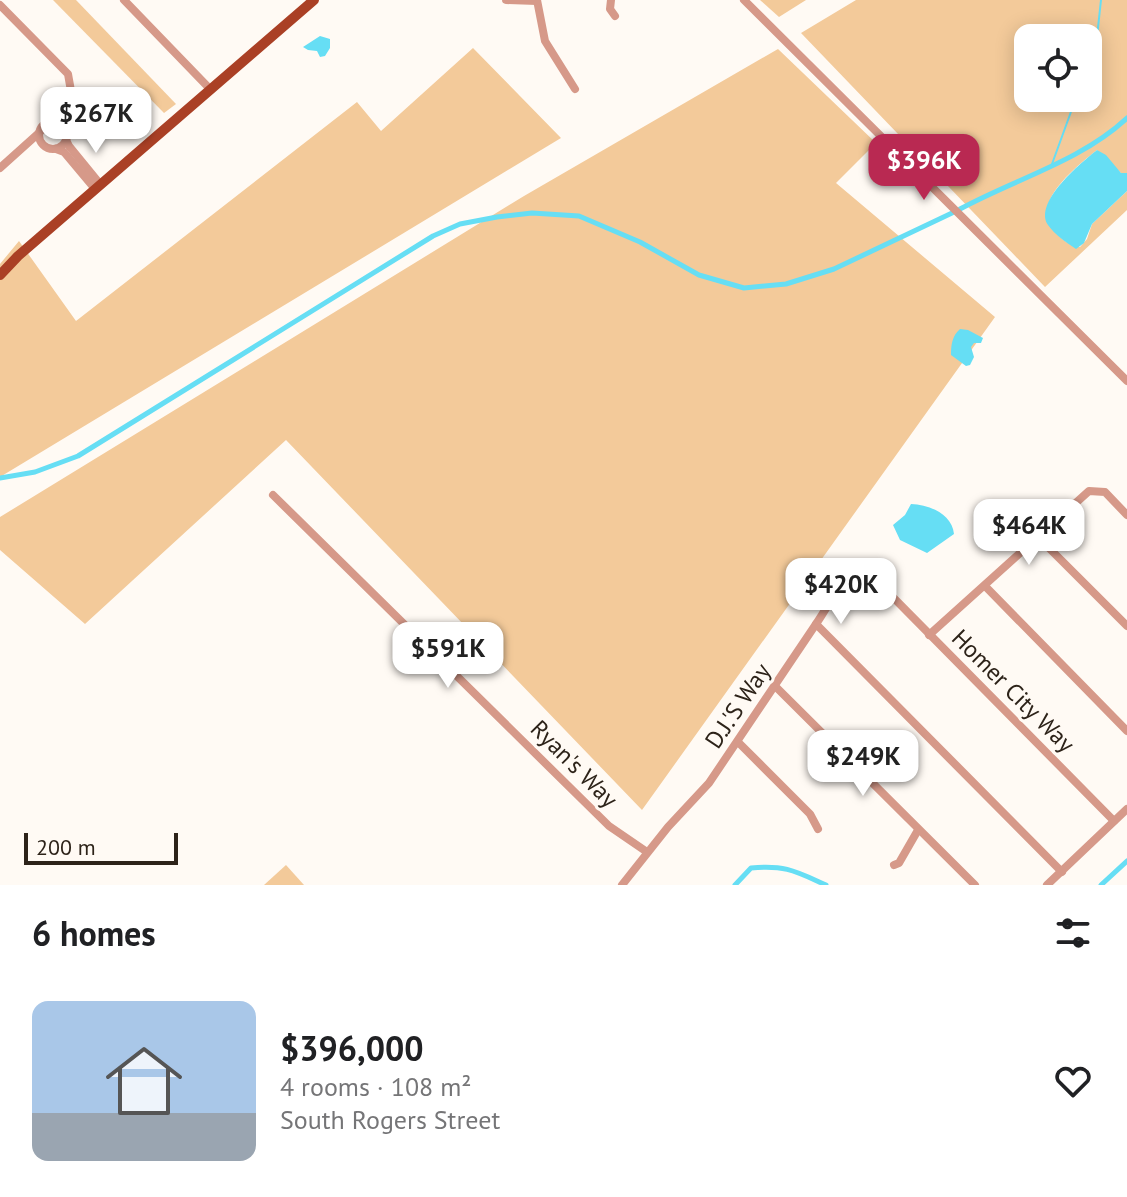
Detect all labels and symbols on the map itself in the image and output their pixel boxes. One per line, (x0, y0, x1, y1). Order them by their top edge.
pin: $267K (40, 87, 152, 155)
pin: $396K (868, 134, 980, 202)
pin: $464K (973, 499, 1085, 567)
pin: $420K (785, 558, 897, 626)
pin: $591K (392, 622, 504, 690)
street label: Homer City Way (945, 622, 1082, 759)
street label: D.J.'S Way (698, 657, 777, 754)
street label: Ryan's Way (524, 713, 625, 814)
pin: $249K (807, 730, 919, 798)
scale bar (24, 829, 178, 865)

